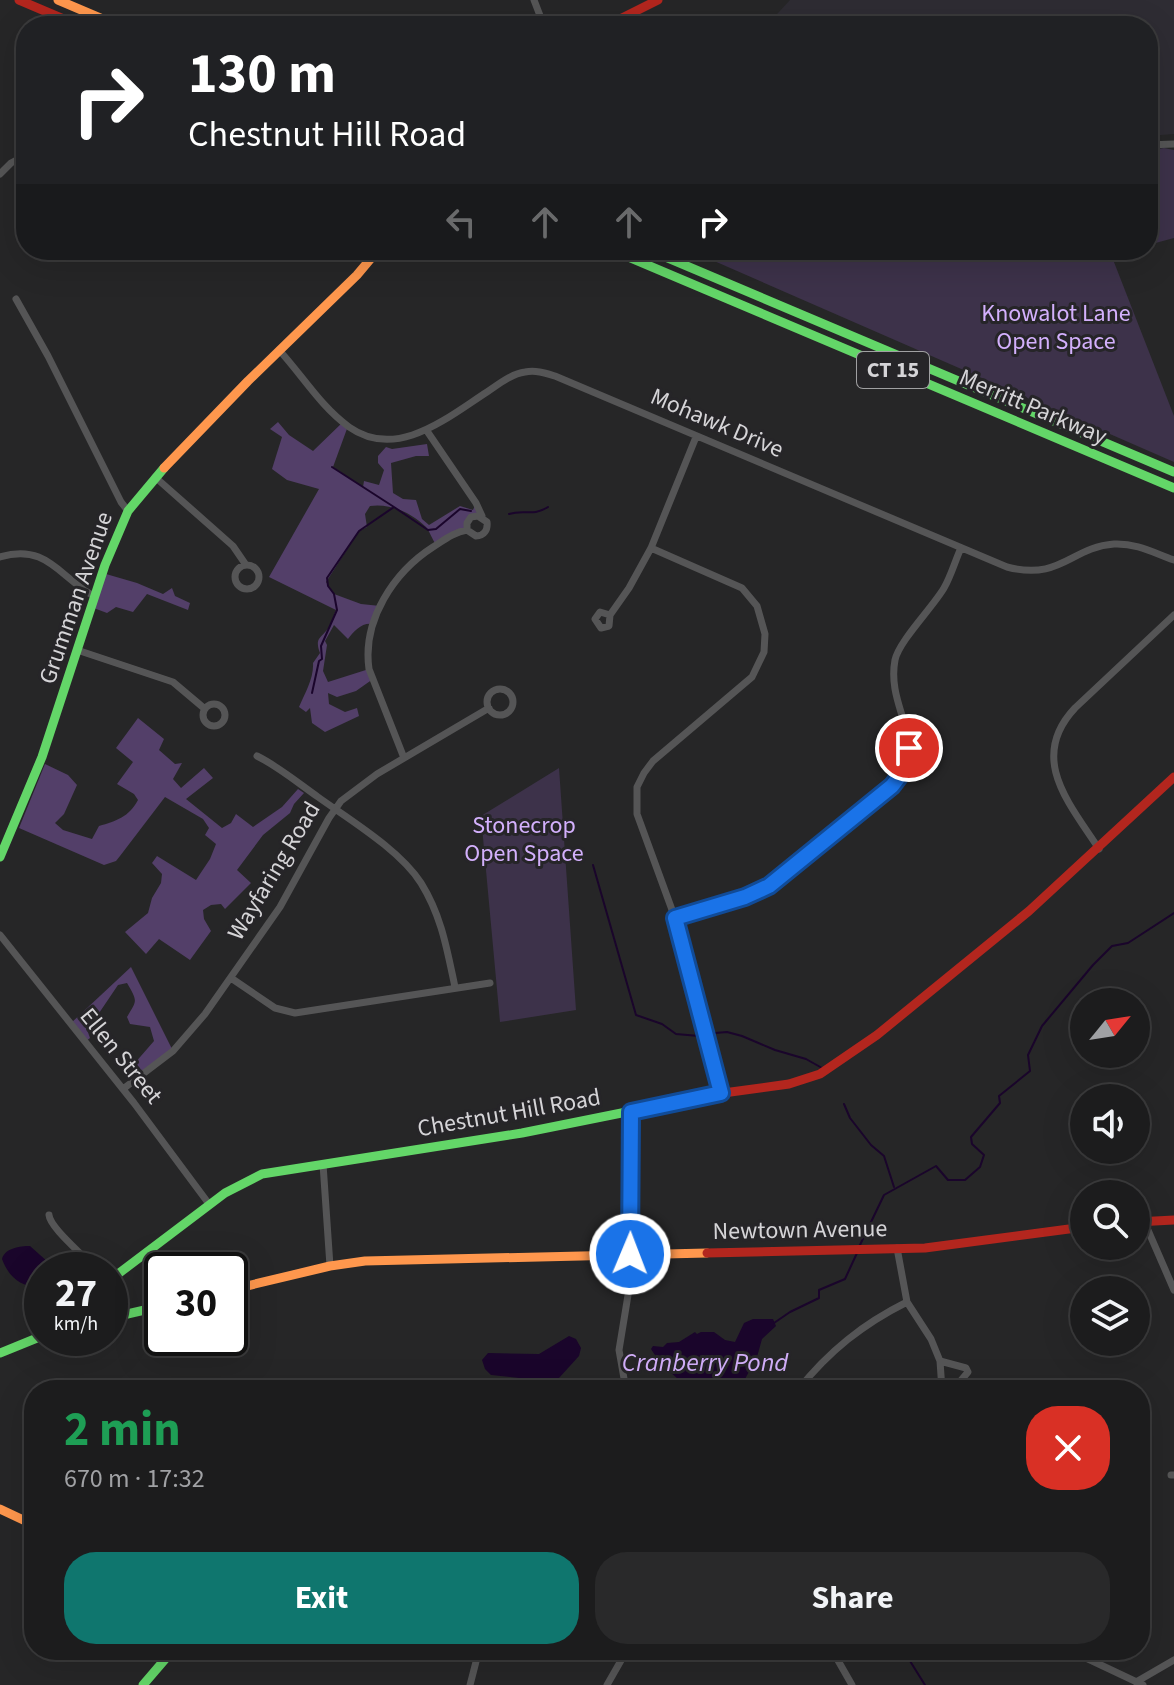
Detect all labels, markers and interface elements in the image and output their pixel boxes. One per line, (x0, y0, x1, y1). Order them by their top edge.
text: 130 m (188, 35, 336, 114)
icon: right (56, 48, 160, 152)
text: Chestnut Hill Road (188, 109, 466, 160)
icon: left (439, 200, 483, 244)
icon: ahead (523, 200, 567, 244)
icon: ahead (607, 200, 651, 244)
icon: right (691, 200, 735, 244)
park label: Knowalot Lane Open Space (981, 296, 1131, 359)
road number: CT 15 (857, 352, 929, 388)
street label: Merritt Parkway (954, 360, 1112, 454)
street label: Mohawk Drive (645, 379, 789, 467)
street label: Grumman Avenue (30, 507, 122, 689)
pin (875, 714, 943, 782)
icon: arrive (887, 726, 931, 770)
street label: Wayfaring Road (219, 795, 329, 947)
park label: Stonecrop Open Space (464, 808, 584, 871)
north arrow (1070, 988, 1150, 1068)
map controls (1070, 988, 1150, 1356)
street label: Ellen Street (71, 1000, 171, 1112)
street label: Chestnut Hill Road (415, 1080, 603, 1146)
button: sound (1070, 1084, 1150, 1164)
button: search (1070, 1180, 1150, 1260)
street label: Newtown Avenue (712, 1211, 888, 1249)
position arrow (588, 1212, 672, 1296)
speed limit sign: 30 (144, 1252, 248, 1356)
text: 27 (55, 1265, 97, 1322)
button: layers (1070, 1276, 1150, 1356)
text: km/h (54, 1310, 98, 1338)
water label: Cranberry Pond (622, 1344, 789, 1381)
text: 2 min (64, 1396, 181, 1464)
button: close (1026, 1406, 1110, 1490)
text: 670 m · 17:32 (64, 1460, 205, 1497)
button: Exit (64, 1552, 579, 1644)
button: Share (595, 1552, 1110, 1644)

